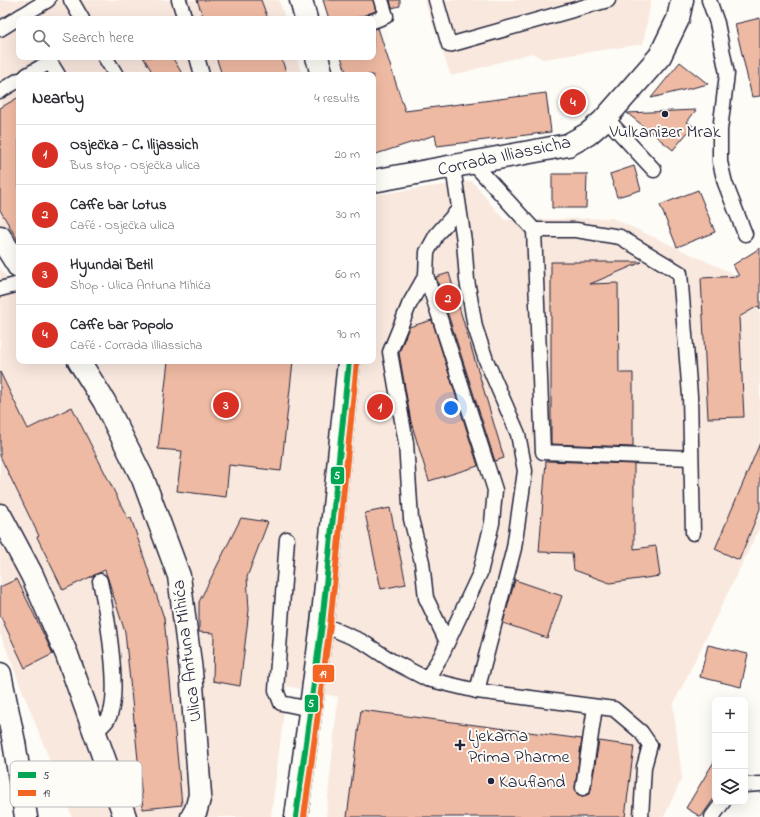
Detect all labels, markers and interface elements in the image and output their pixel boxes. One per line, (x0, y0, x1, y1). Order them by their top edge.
search box (16, 16, 376, 60)
icon: search (30, 27, 52, 49)
text: Search here (62, 27, 134, 49)
text: Nearby (32, 86, 84, 111)
pin: 4 (560, 87, 586, 117)
text: 4 results (314, 89, 360, 108)
marker: Vulkanizer Mrak (660, 109, 670, 119)
place label: Vulkanizer Mrak (608, 120, 721, 146)
street label: Corrada Illiassicha (435, 130, 573, 184)
text: Osječka - C. Ilijassich (70, 134, 198, 156)
text: 1 (43, 145, 47, 164)
text: 20 m (335, 145, 360, 164)
text: Bus stop · Osječka ulica (70, 156, 200, 175)
text: Caffe bar Lotus (70, 194, 167, 216)
text: 2 (42, 205, 48, 224)
text: 30 m (336, 205, 360, 224)
text: Café · Osječka ulica (70, 216, 175, 235)
text: Hyundai Betil (70, 254, 153, 276)
text: 3 (42, 265, 48, 284)
text: 60 m (335, 265, 360, 284)
text: Shop · Ulica Antuna Mihića (70, 276, 211, 295)
pin: 2 (435, 283, 461, 313)
text: Caffe bar Popolo (70, 314, 173, 336)
text: 4 (42, 325, 48, 344)
text: 90 m (337, 325, 360, 344)
text: Café · Corrada Illiassicha (70, 336, 202, 355)
pin: 3 (213, 390, 239, 420)
pin: 1 (367, 392, 393, 422)
your location (441, 398, 461, 418)
line badge: 5 (330, 466, 345, 485)
text: 5 (334, 468, 341, 484)
street label: Ulica Antuna Mihića (166, 578, 210, 723)
line badge: 19 (312, 664, 335, 683)
text: 19 (320, 667, 327, 683)
line badge: 5 (304, 694, 319, 713)
text: 5 (308, 696, 315, 712)
map controls (712, 697, 748, 805)
button: + (712, 697, 748, 733)
place label: Ljekarna Prima Pharme (468, 724, 571, 771)
button: − (712, 733, 748, 769)
marker: Ljekarna Prima Pharme (455, 740, 465, 750)
legend (10, 761, 142, 807)
text: 5 (43, 768, 49, 784)
button: layers (712, 769, 748, 805)
place label: Kaufland (499, 770, 565, 796)
marker: Kaufland (486, 776, 496, 786)
text: 19 (43, 786, 50, 802)

